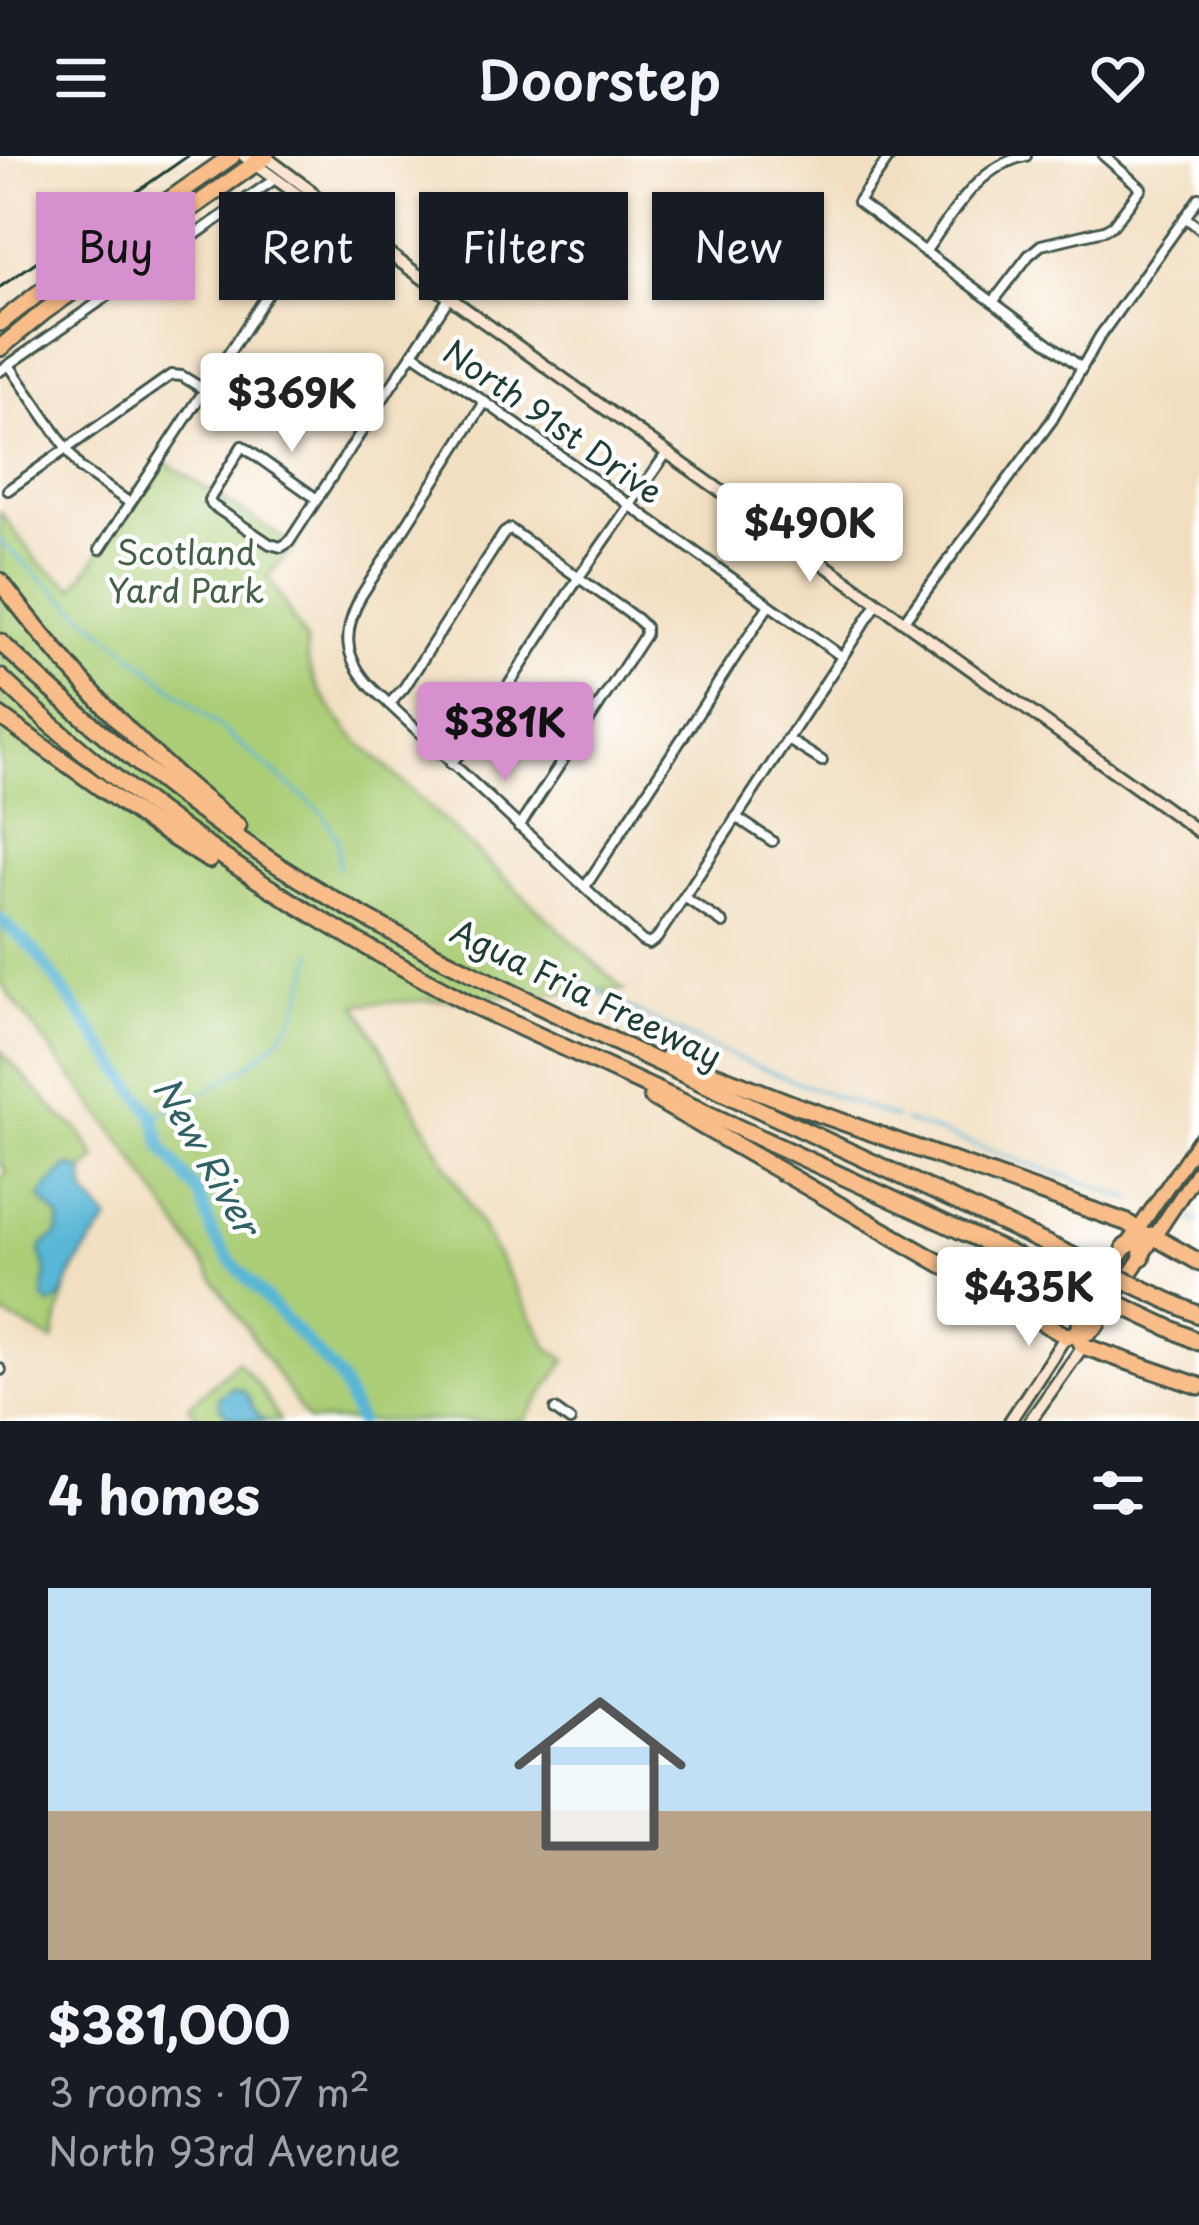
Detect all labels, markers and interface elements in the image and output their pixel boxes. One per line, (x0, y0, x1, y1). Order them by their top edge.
text: Doorstep (478, 38, 721, 119)
icon: menu (48, 45, 114, 111)
icon: heart (1085, 45, 1151, 111)
chip: Buy (36, 192, 195, 300)
chip: Rent (219, 192, 395, 300)
chip: Filters (419, 192, 628, 300)
chip: New (652, 192, 824, 300)
street label: North 91st Drive (434, 326, 674, 515)
pin: $369K (208, 353, 376, 455)
text: $369K (228, 362, 356, 421)
pin: $490K (726, 483, 894, 585)
text: $490K (744, 492, 876, 551)
park label: Scotland Yard Park (108, 526, 264, 614)
pin: $381K (421, 682, 589, 784)
text: $381K (444, 691, 566, 750)
street label: Agua Fria Freeway (443, 905, 731, 1080)
water label: New River (140, 1066, 277, 1248)
pin: $435K (945, 1247, 1113, 1349)
text: $435K (964, 1256, 1094, 1315)
text: 4 homes (48, 1455, 260, 1532)
icon: filters (1085, 1460, 1151, 1526)
icon: home (492, 1666, 708, 1882)
text: $381,000 (48, 1984, 291, 2061)
text: 3 rooms · 107 m² (48, 2061, 370, 2120)
text: North 93rd Avenue (48, 2120, 401, 2179)

